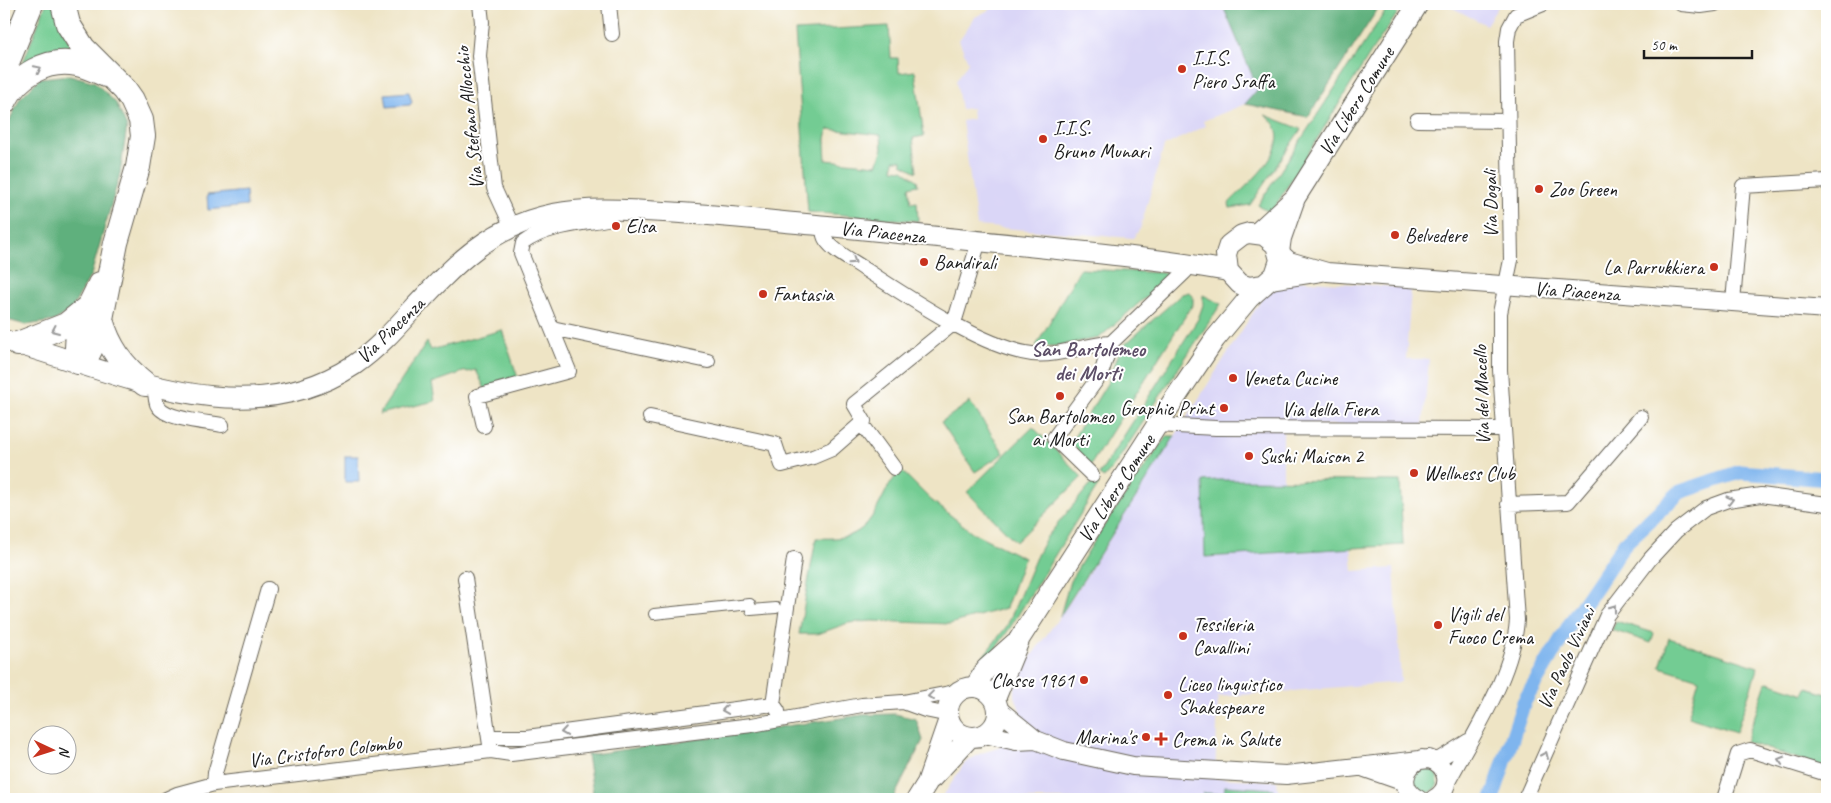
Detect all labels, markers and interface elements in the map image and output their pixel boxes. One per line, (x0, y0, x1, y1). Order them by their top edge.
scale bar (1644, 28, 1751, 60)
text: 50 m (1651, 36, 1678, 55)
street label: Via Libero Comune (1313, 41, 1401, 160)
street label: Via Stefano Allocchio (449, 44, 489, 190)
place label: I.I.S. Piero Sraffa (1192, 46, 1276, 94)
marker: I.I.S. Piero Sraffa (1176, 63, 1188, 75)
one-way arrow (33, 65, 42, 75)
place label: I.I.S. Bruno Munari (1053, 116, 1152, 164)
marker: I.I.S. Bruno Munari (1037, 133, 1049, 145)
street label: Via Dogali (1477, 168, 1504, 238)
place label: Zoo Green (1549, 177, 1618, 202)
marker: Zoo Green (1533, 183, 1545, 195)
place label: Elsa (626, 214, 657, 239)
street label: Via Piacenza (839, 216, 929, 250)
marker: Elsa (610, 220, 622, 232)
place label: Belvedere (1405, 223, 1468, 248)
marker: Belvedere (1389, 229, 1401, 241)
place label: Bandirali (934, 250, 999, 275)
one-way arrow (847, 255, 856, 264)
place label: La Parrukkiera (1603, 255, 1706, 280)
marker: Bandirali (918, 256, 930, 268)
marker: La Parrukkiera (1708, 261, 1720, 273)
street label: Via Piacenza (1533, 276, 1622, 307)
place label: Fantasia (773, 282, 834, 307)
marker: Fantasia (757, 288, 769, 300)
street label: Via Piacenza (351, 290, 431, 369)
one-way arrow (51, 324, 60, 334)
district label: San Bartolemeo dei Morti (1031, 336, 1146, 386)
street label: Via del Macello (1467, 344, 1496, 445)
place label: Veneta Cucine (1243, 366, 1339, 391)
marker: Veneta Cucine (1227, 372, 1239, 384)
marker: San Bartolomeo ai Morti (1054, 390, 1066, 402)
place label: Graphic Print (1120, 396, 1216, 421)
street label: Via della Fiera (1282, 397, 1379, 422)
marker: Graphic Print (1218, 402, 1230, 414)
place label: San Bartolomeo ai Morti (1006, 404, 1115, 452)
street label: Via Libero Comune (1072, 428, 1161, 547)
place label: Sushi Maison 2 (1259, 444, 1365, 469)
marker: Sushi Maison 2 (1243, 450, 1255, 462)
place label: Wellness Club (1424, 461, 1516, 486)
marker: Wellness Club (1408, 467, 1420, 479)
one-way arrow (1726, 495, 1735, 506)
street label: Via Paolo Viviani (1532, 601, 1602, 713)
place label: Vigili del Fuoco Crema (1448, 602, 1535, 650)
one-way arrow (1607, 604, 1616, 614)
place label: Tessileria Cavallini (1193, 612, 1255, 660)
marker: Vigili del Fuoco Crema (1432, 619, 1444, 631)
marker: Tessileria Cavallini (1177, 630, 1189, 642)
place label: Classe 1961 (991, 668, 1075, 693)
place label: Liceo linguistico Shakespeare (1178, 672, 1284, 720)
marker: Classe 1961 (1078, 674, 1090, 686)
marker: Liceo linguistico Shakespeare (1162, 689, 1174, 701)
one-way arrow (927, 690, 935, 701)
one-way arrow (721, 704, 729, 715)
place label: Marina's (1076, 725, 1138, 750)
north arrow (28, 726, 78, 776)
one-way arrow (560, 726, 568, 737)
place label: Crema in Salute (1172, 727, 1281, 752)
street label: Via Cristoforo Colombo (247, 730, 404, 773)
marker: Marina's (1140, 731, 1152, 743)
marker: Crema in Salute (1154, 732, 1168, 746)
text: N (56, 746, 73, 758)
one-way arrow (1538, 751, 1549, 760)
one-way arrow (1777, 755, 1785, 765)

